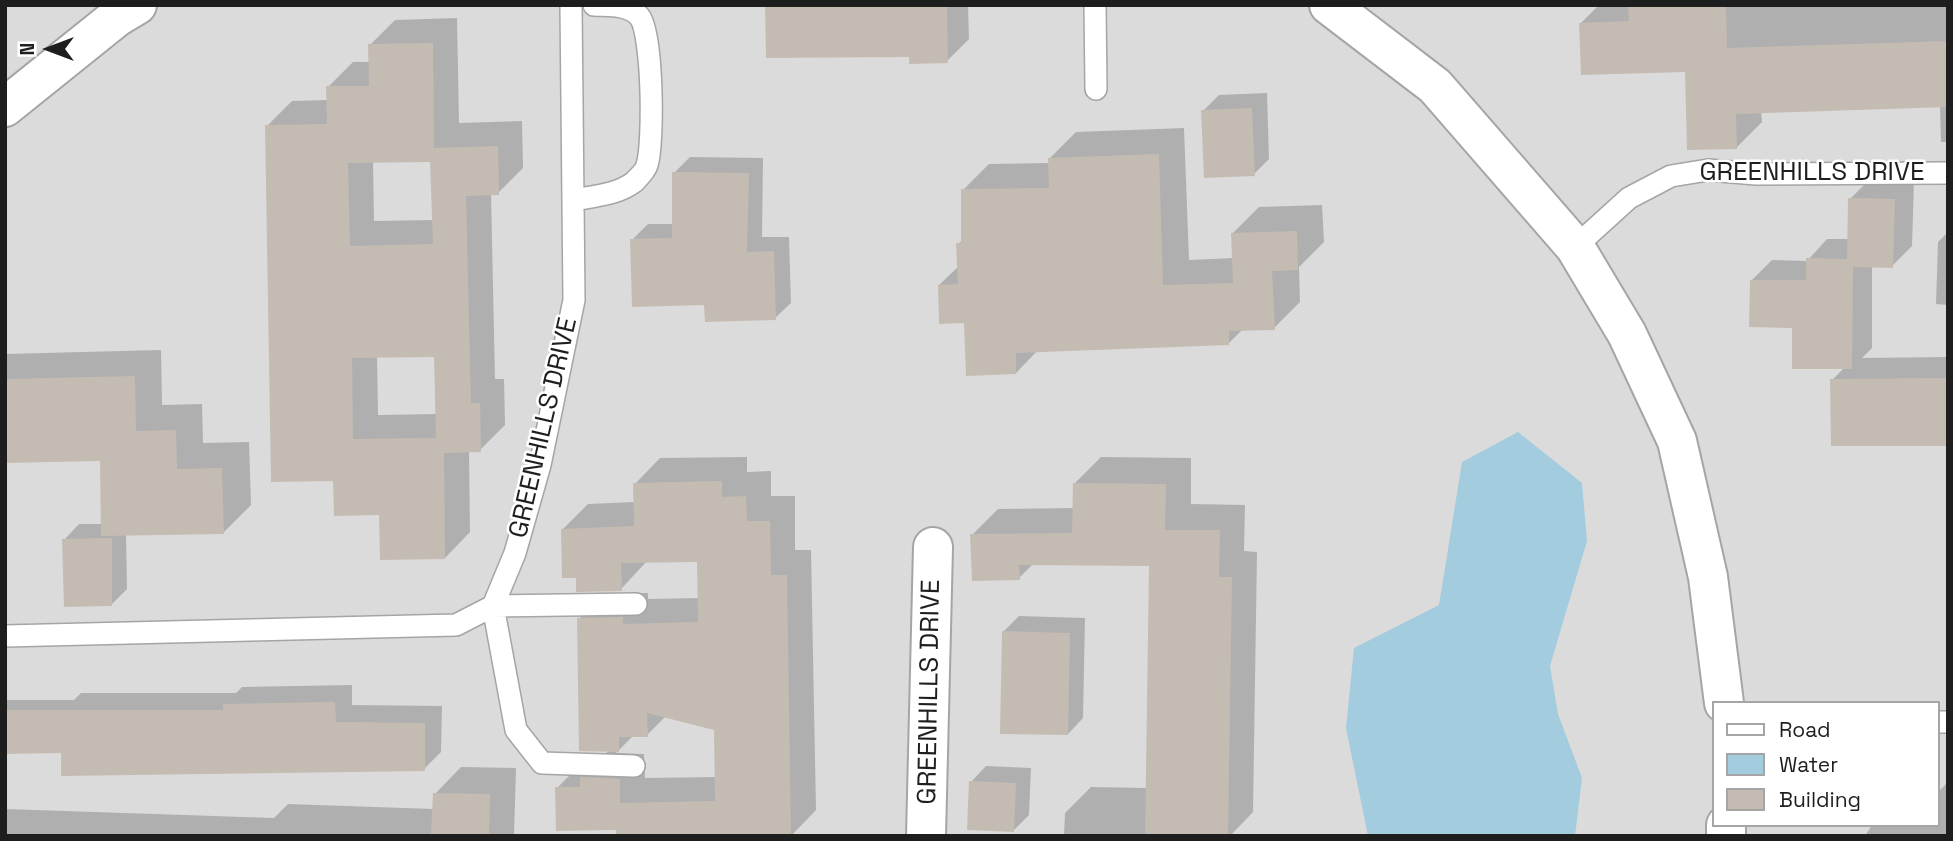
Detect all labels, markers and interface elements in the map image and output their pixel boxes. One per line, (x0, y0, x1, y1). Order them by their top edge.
north arrow (14, 14, 84, 84)
text: N (15, 43, 40, 55)
street label: GREENHILLS DRIVE (1699, 157, 1925, 189)
street label: GREENHILLS DRIVE (503, 315, 585, 541)
street label: GREENHILLS DRIVE (912, 579, 948, 805)
legend (1712, 701, 1939, 827)
text: Road (1779, 716, 1831, 743)
text: Water (1779, 751, 1838, 778)
text: Building (1779, 786, 1861, 813)

